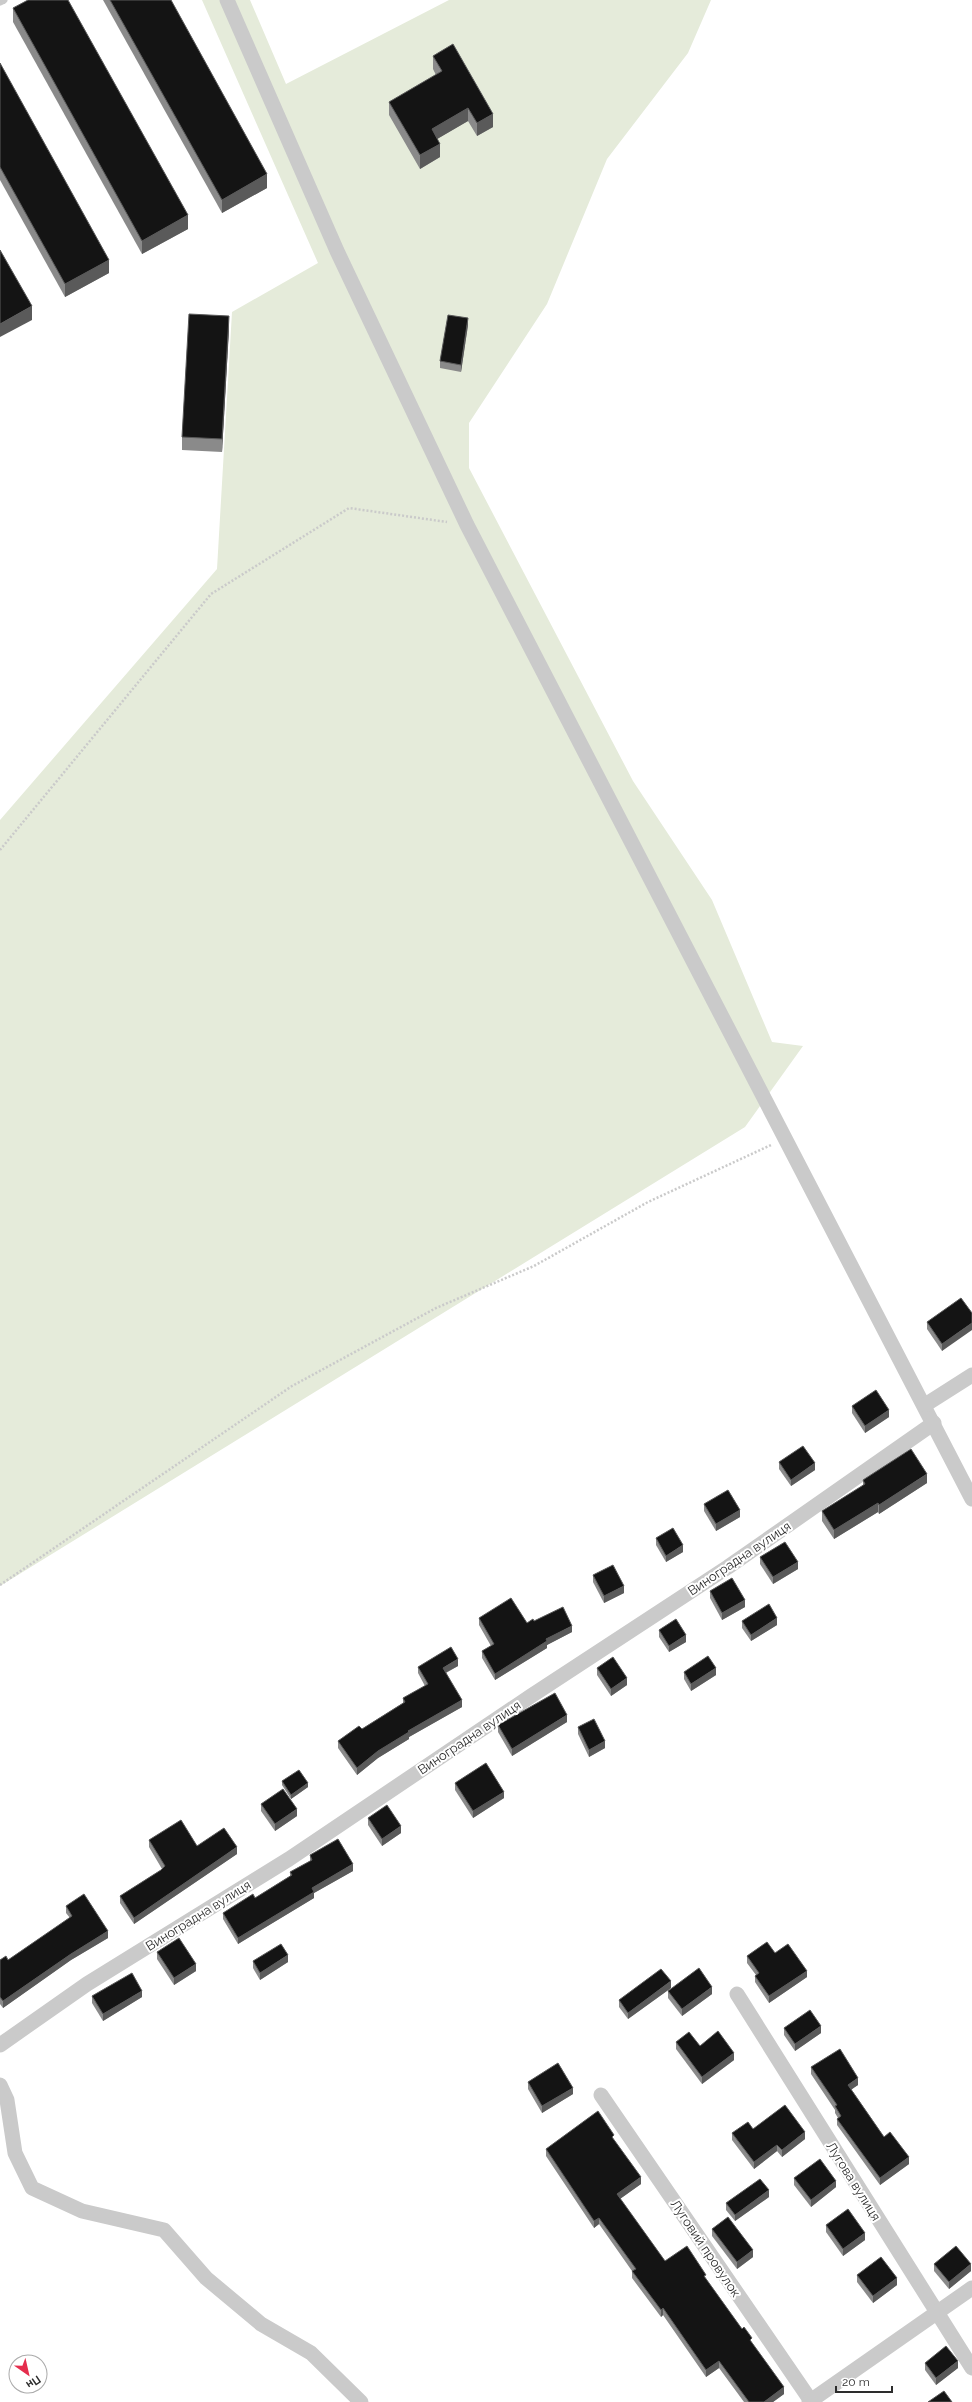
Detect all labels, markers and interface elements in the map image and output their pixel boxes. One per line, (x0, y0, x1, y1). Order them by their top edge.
street label: Виноградна вулиця (685, 1518, 794, 1598)
street label: Виноградна вулиця (415, 1697, 524, 1777)
street label: Виноградна вулиця (143, 1877, 254, 1954)
street label: Лугова вулиця (823, 2139, 884, 2224)
street label: Луговий провулок (667, 2197, 744, 2300)
north arrow (8, 2354, 48, 2394)
scale bar (836, 2368, 892, 2394)
text: Пн (24, 2372, 43, 2391)
text: 20 m (842, 2375, 870, 2389)

